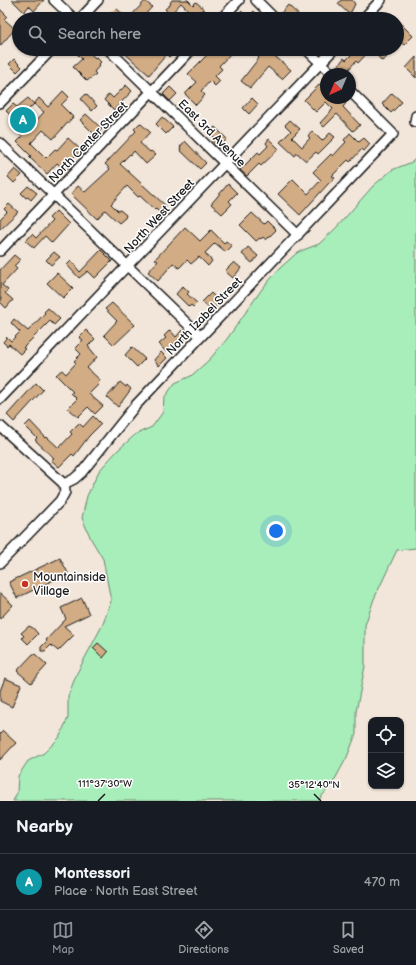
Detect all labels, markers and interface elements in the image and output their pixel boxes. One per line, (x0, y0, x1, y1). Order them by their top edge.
search box (12, 12, 404, 56)
icon: search (26, 23, 48, 45)
text: Search here (58, 25, 141, 44)
north arrow (320, 68, 356, 104)
street label: East 3rd Avenue (175, 96, 249, 170)
street label: North Center Street (46, 98, 131, 186)
pin: A (10, 105, 36, 135)
street label: North West Street (121, 176, 198, 257)
street label: North Izabel Street (163, 274, 246, 358)
your location (266, 521, 286, 541)
place label: Mountainside Village (33, 570, 106, 599)
marker: Mountainside Village (20, 579, 30, 589)
map controls (368, 717, 404, 789)
button: locate (368, 717, 404, 753)
button: layers (368, 753, 404, 789)
text: 111°37'30"W (78, 778, 132, 790)
text: 35°12'40"N (288, 779, 340, 791)
text: Nearby (16, 817, 73, 837)
text: Montessori (54, 864, 130, 883)
text: A (25, 874, 33, 890)
text: 470 m (364, 874, 400, 890)
text: Place · North East Street (54, 883, 197, 899)
tab: Map (52, 919, 74, 956)
tab: Directions (178, 919, 229, 956)
tab: Saved (333, 919, 364, 956)

